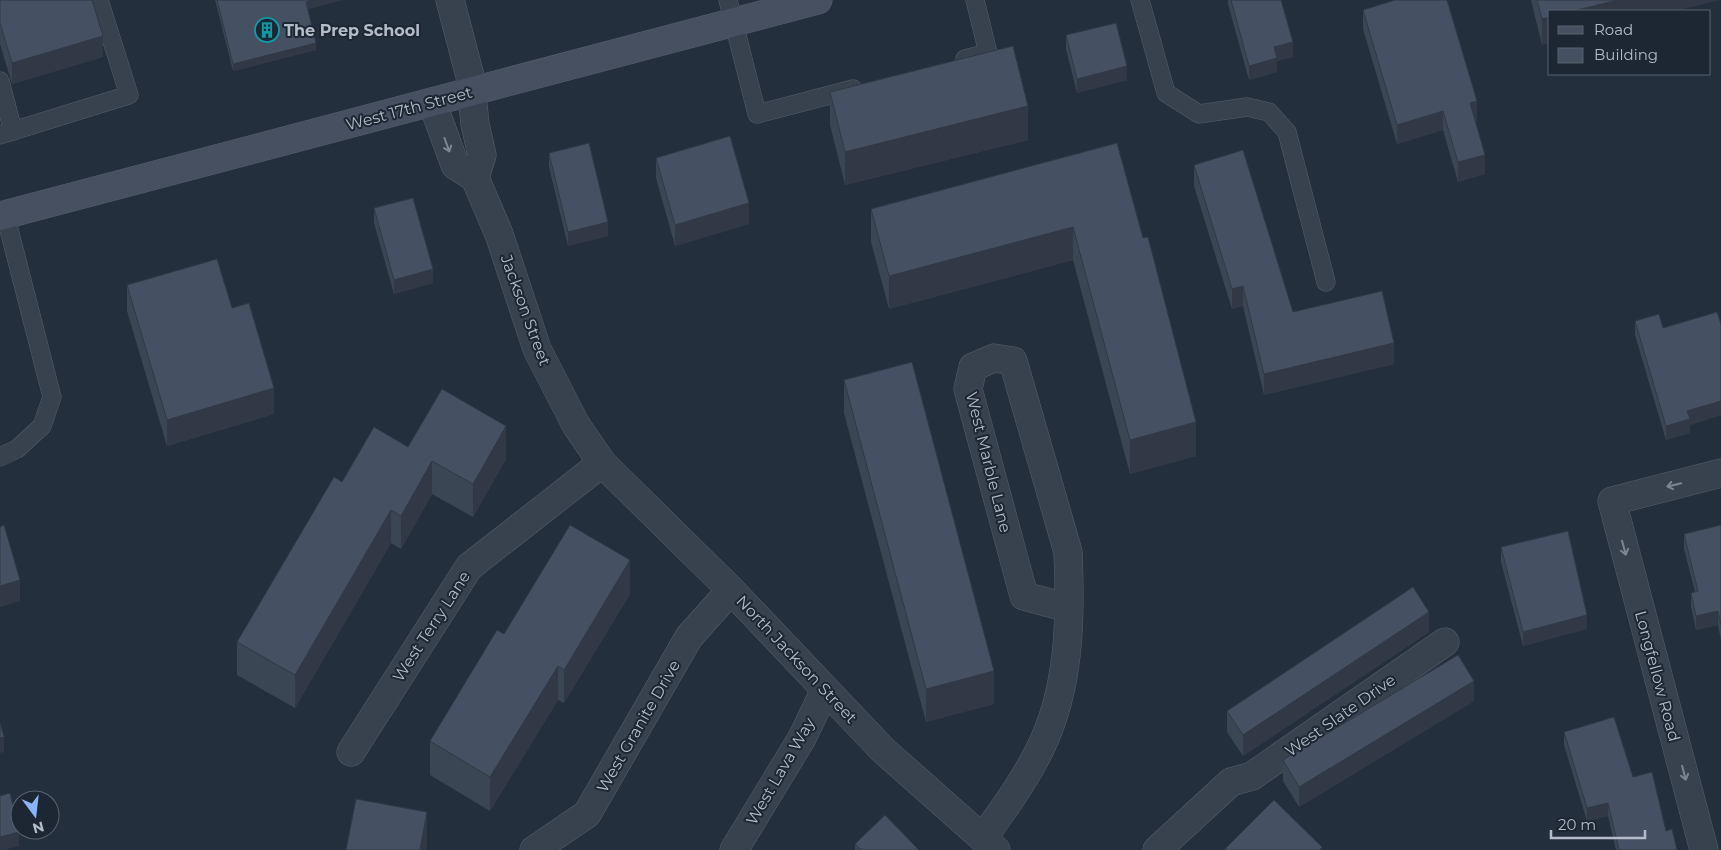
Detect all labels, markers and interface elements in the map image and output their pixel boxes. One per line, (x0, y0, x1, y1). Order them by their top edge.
legend (1548, 10, 1711, 75)
building icon: The Prep School (254, 17, 280, 43)
text: Road (1594, 20, 1633, 39)
place label: The Prep School (284, 21, 420, 40)
text: Building (1594, 45, 1658, 64)
street label: West 17th Street (344, 82, 475, 134)
one-way arrow (443, 136, 452, 152)
street label: Jackson Street (496, 251, 555, 369)
street label: West Marble Lane (962, 390, 1015, 534)
one-way arrow (1666, 481, 1682, 490)
one-way arrow (1620, 540, 1629, 556)
street label: West Terry Lane (389, 567, 474, 685)
street label: North Jackson Street (732, 591, 861, 728)
street label: Longfellow Road (1631, 609, 1684, 744)
street label: West Granite Drive (593, 657, 684, 796)
street label: West Slate Drive (1281, 670, 1399, 761)
street label: West Lava Way (742, 714, 819, 828)
one-way arrow (1680, 764, 1689, 780)
north arrow (10, 790, 60, 840)
scale bar (1551, 808, 1645, 840)
text: 20 m (1558, 815, 1596, 834)
text: N (31, 817, 46, 838)

